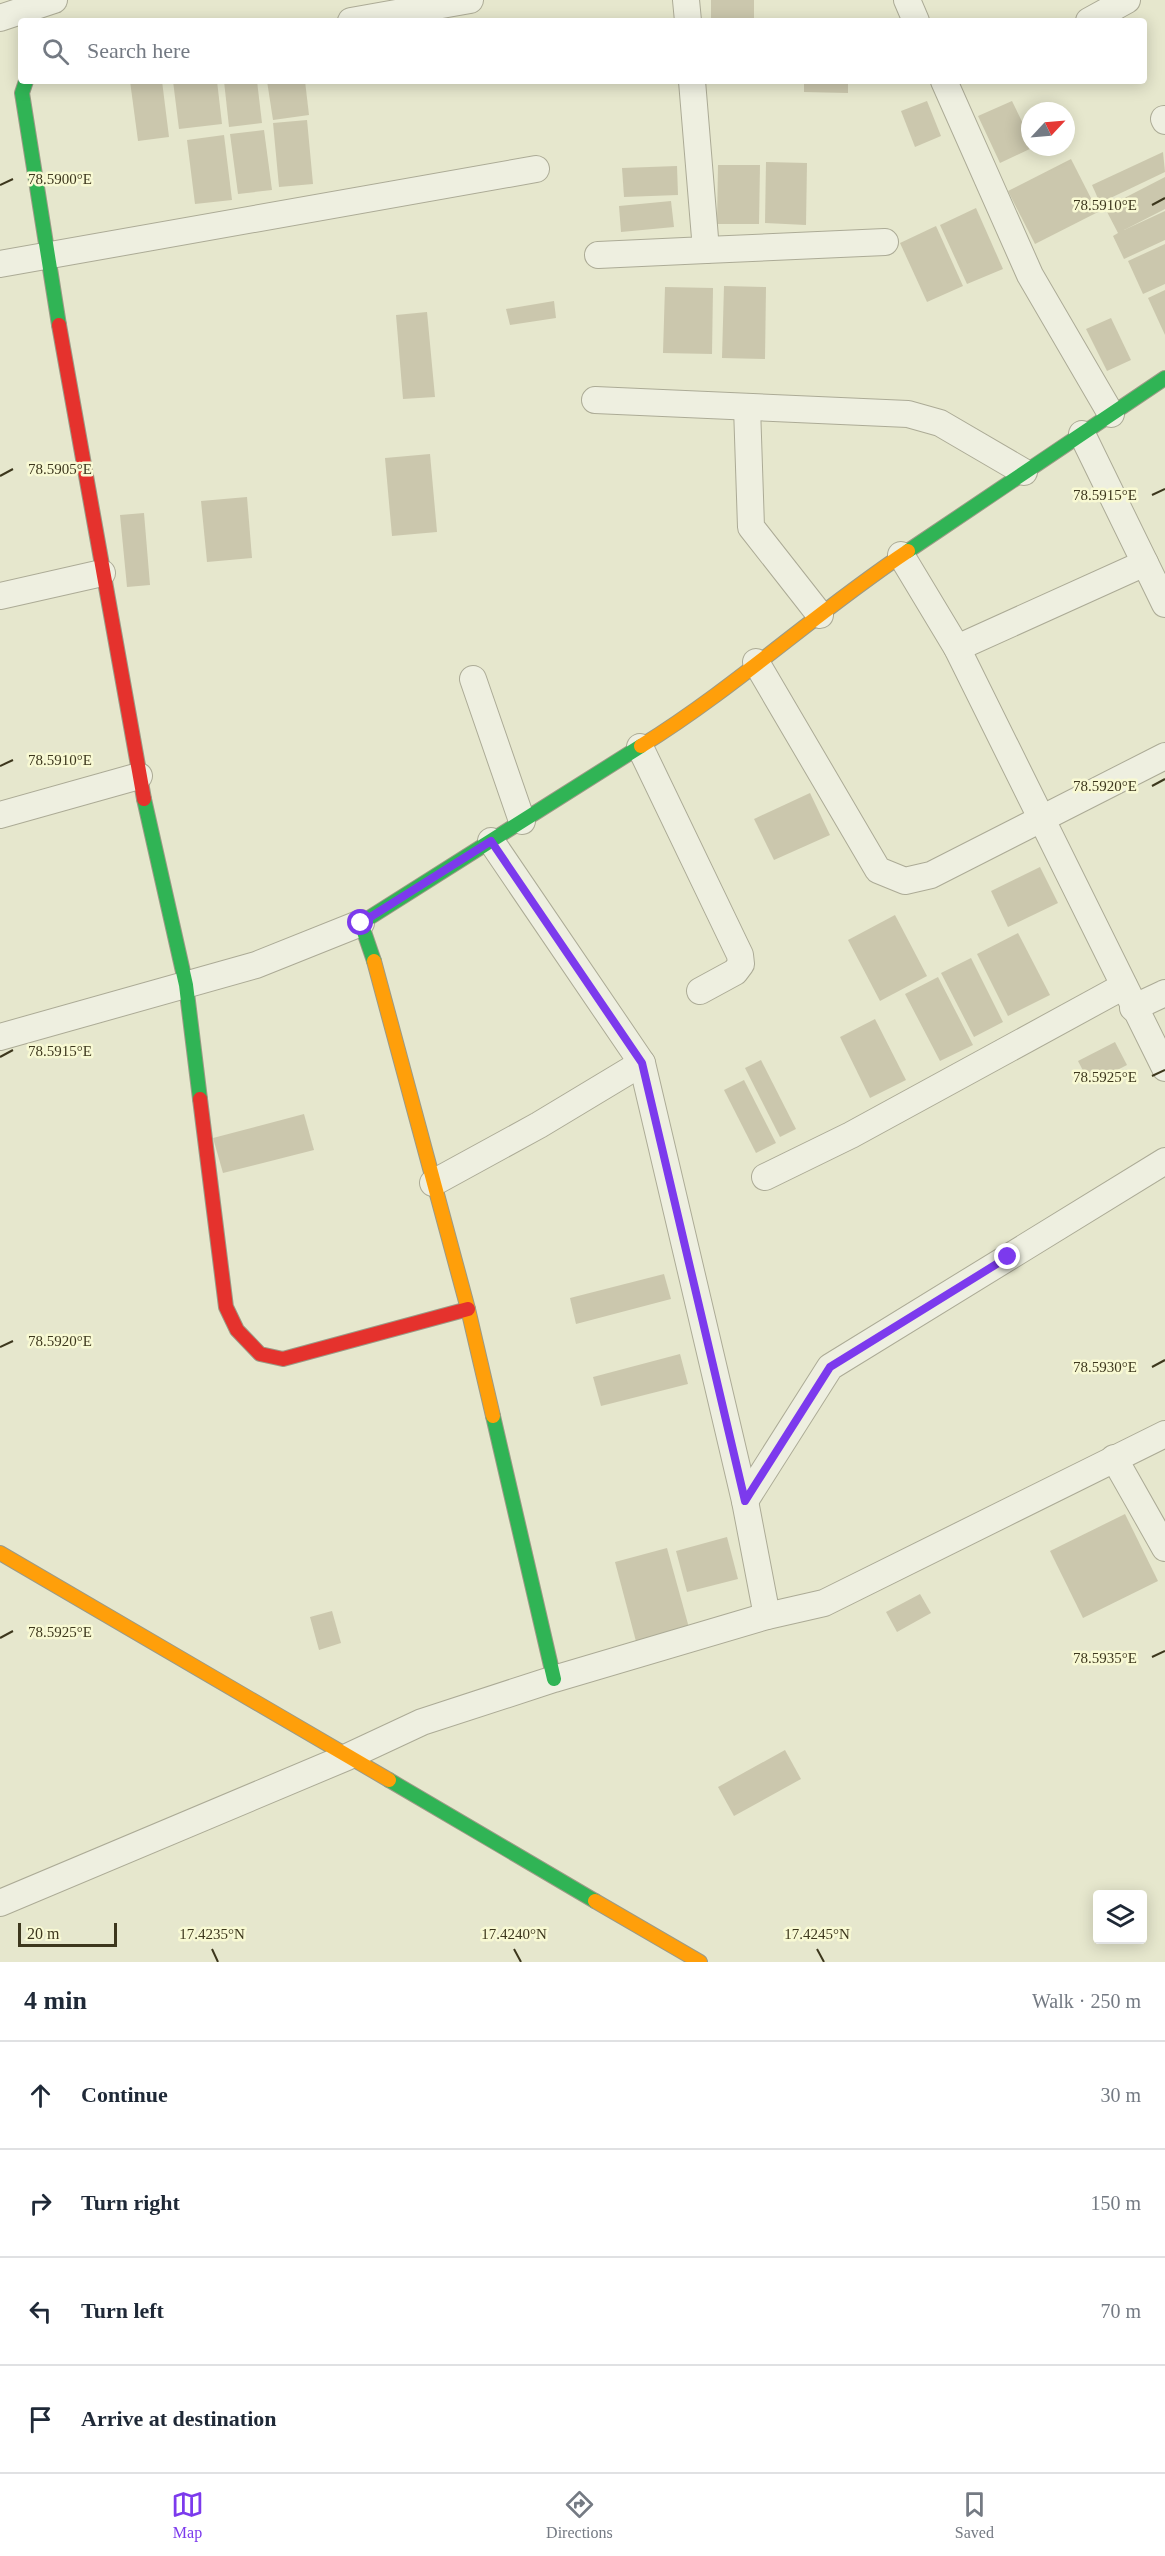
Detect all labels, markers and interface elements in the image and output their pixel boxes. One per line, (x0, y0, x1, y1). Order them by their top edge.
search box (18, 18, 1147, 84)
icon: search (39, 35, 72, 68)
text: Search here (87, 38, 190, 63)
north arrow (1021, 102, 1075, 156)
text: 78.5900°E (28, 171, 92, 187)
text: 78.5910°E (1073, 197, 1137, 213)
text: 78.5905°E (28, 461, 92, 477)
text: 78.5915°E (1073, 487, 1137, 503)
text: 78.5910°E (28, 752, 92, 768)
text: 78.5920°E (1073, 778, 1137, 794)
route start (347, 909, 373, 935)
text: 78.5915°E (28, 1043, 92, 1059)
text: 78.5925°E (1073, 1069, 1137, 1085)
route end (994, 1243, 1020, 1269)
text: 78.5920°E (28, 1333, 92, 1349)
text: 78.5930°E (1073, 1359, 1137, 1375)
text: 78.5925°E (28, 1624, 92, 1640)
text: 78.5935°E (1073, 1650, 1137, 1666)
map controls (1093, 1890, 1147, 1944)
button: layers (1093, 1890, 1147, 1944)
scale bar (18, 1920, 117, 1948)
text: 20 m (27, 1925, 59, 1942)
text: 17.4235°N (179, 1926, 245, 1942)
text: 17.4240°N (481, 1926, 547, 1942)
text: 17.4245°N (784, 1926, 850, 1942)
text: 4 min (24, 1986, 87, 2015)
text: Walk · 250 m (1032, 1990, 1141, 2012)
icon: ahead (24, 2079, 57, 2112)
text: Continue (81, 2082, 168, 2107)
text: 30 m (1100, 2084, 1141, 2106)
icon: right (24, 2187, 57, 2220)
text: Turn right (81, 2190, 180, 2215)
text: 150 m (1090, 2192, 1141, 2214)
icon: left (24, 2295, 57, 2328)
text: Turn left (81, 2298, 164, 2323)
text: 70 m (1100, 2300, 1141, 2322)
icon: arrive (24, 2403, 57, 2436)
text: Arrive at destination (81, 2406, 277, 2431)
tab: Map (171, 2488, 204, 2542)
tab: Directions (546, 2488, 613, 2542)
tab: Saved (955, 2488, 994, 2542)

